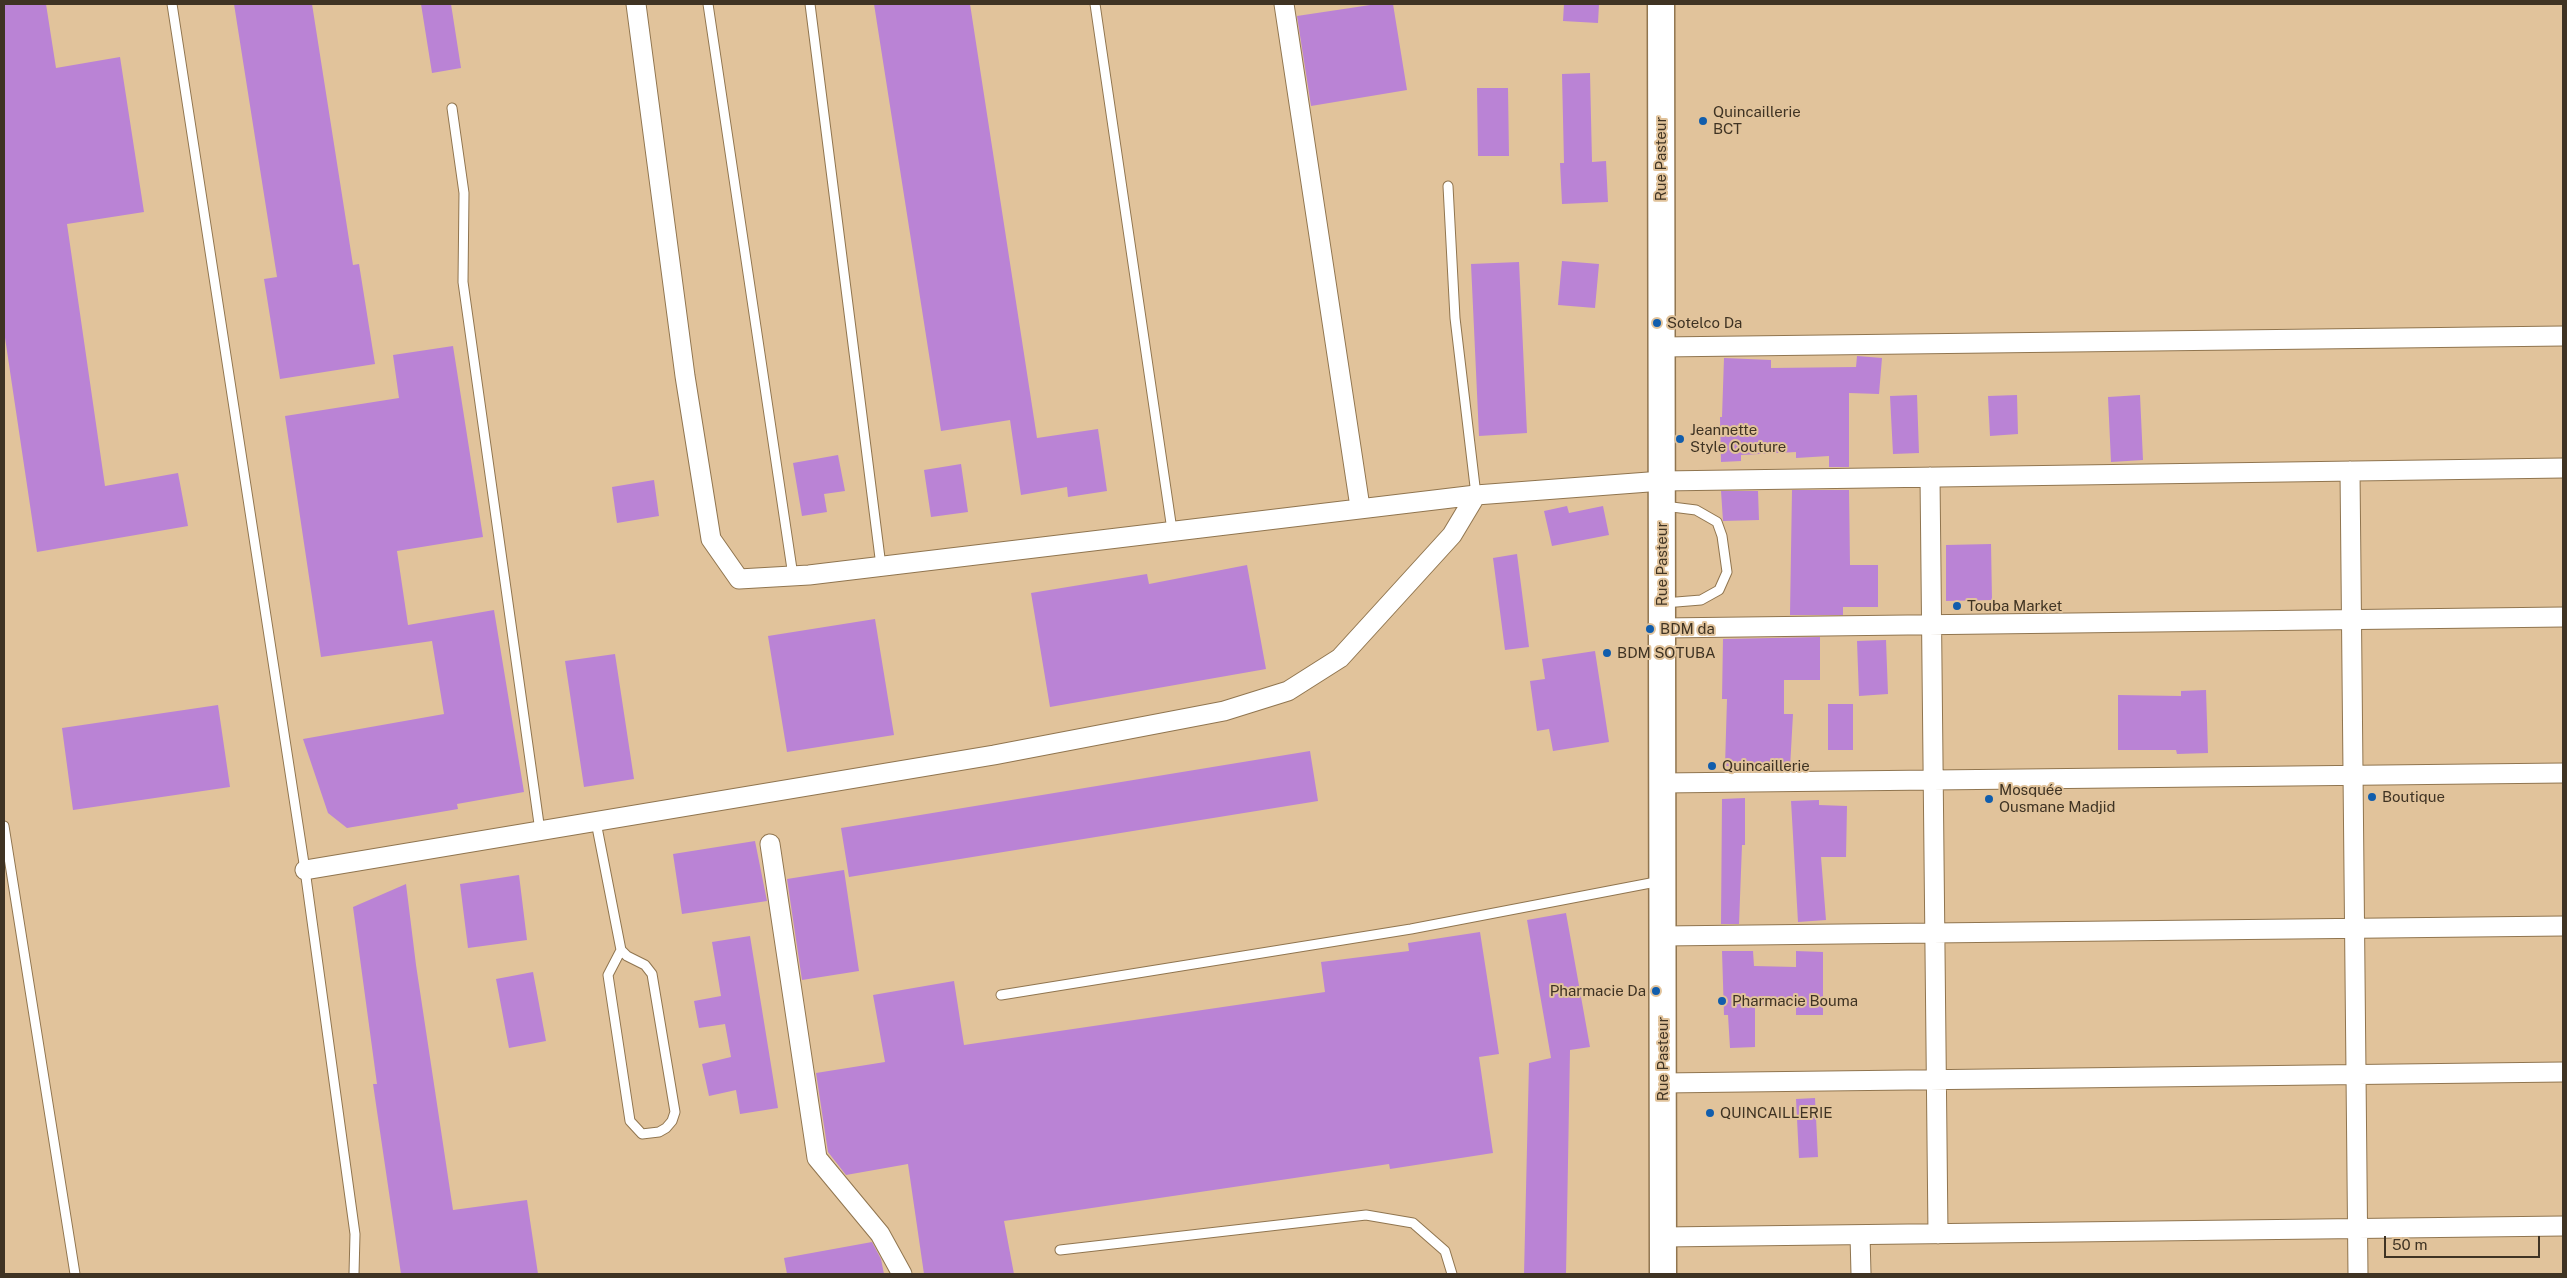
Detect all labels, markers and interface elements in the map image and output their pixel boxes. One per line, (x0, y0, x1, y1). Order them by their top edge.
place label: Quincaillerie BCT (1713, 103, 1801, 138)
marker: Quincaillerie BCT (1697, 115, 1709, 127)
street label: Rue Pasteur (1652, 117, 1670, 201)
place label: Sotelco Da (1667, 314, 1742, 332)
marker: Sotelco Da (1651, 317, 1663, 329)
place label: Jeannette Style Couture (1690, 421, 1786, 456)
marker: Jeannette Style Couture (1674, 433, 1686, 445)
street label: Rue Pasteur (1653, 522, 1671, 606)
place label: Touba Market (1967, 597, 2062, 615)
marker: Touba Market (1951, 600, 1963, 612)
place label: BDM da (1660, 620, 1715, 638)
marker: BDM da (1644, 623, 1656, 635)
place label: BDM SOTUBA (1617, 644, 1716, 662)
marker: BDM SOTUBA (1601, 647, 1613, 659)
place label: Quincaillerie (1722, 757, 1810, 775)
marker: Quincaillerie (1706, 760, 1718, 772)
place label: Mosquée Ousmane Madjid (1999, 781, 2116, 816)
place label: Boutique (2382, 788, 2445, 806)
marker: Boutique (2366, 791, 2378, 803)
marker: Mosquée Ousmane Madjid (1983, 793, 1995, 805)
place label: Pharmacie Da (1550, 982, 1646, 1000)
marker: Pharmacie Da (1650, 985, 1662, 997)
place label: Pharmacie Bouma (1732, 992, 1858, 1010)
marker: Pharmacie Bouma (1716, 995, 1728, 1007)
street label: Rue Pasteur (1654, 1017, 1672, 1101)
place label: QUINCAILLERIE (1720, 1104, 1833, 1122)
marker: QUINCAILLERIE (1704, 1107, 1716, 1119)
scale bar (2387, 1226, 2543, 1258)
text: 50 m (2392, 1236, 2427, 1253)

